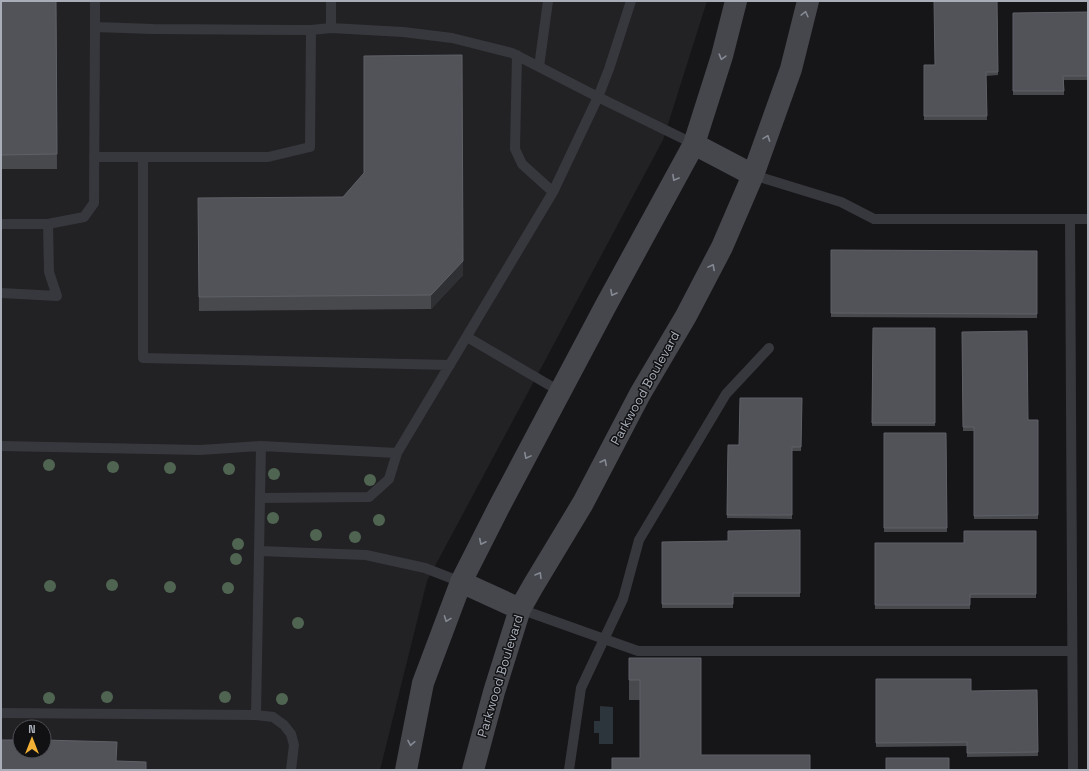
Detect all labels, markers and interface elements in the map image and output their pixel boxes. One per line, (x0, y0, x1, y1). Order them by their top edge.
one-way arrow (800, 11, 809, 18)
one-way arrow (718, 53, 727, 60)
one-way arrow (762, 135, 770, 142)
one-way arrow (672, 174, 680, 181)
one-way arrow (707, 264, 715, 271)
one-way arrow (610, 288, 618, 296)
street label: Parkwood Boulevard (607, 328, 683, 448)
one-way arrow (524, 452, 532, 459)
one-way arrow (600, 459, 607, 467)
one-way arrow (479, 538, 486, 545)
one-way arrow (535, 572, 542, 579)
street label: Parkwood Boulevard (473, 612, 527, 740)
one-way arrow (444, 615, 452, 622)
north arrow (12, 719, 52, 759)
text: N (28, 722, 36, 736)
one-way arrow (408, 740, 416, 746)

